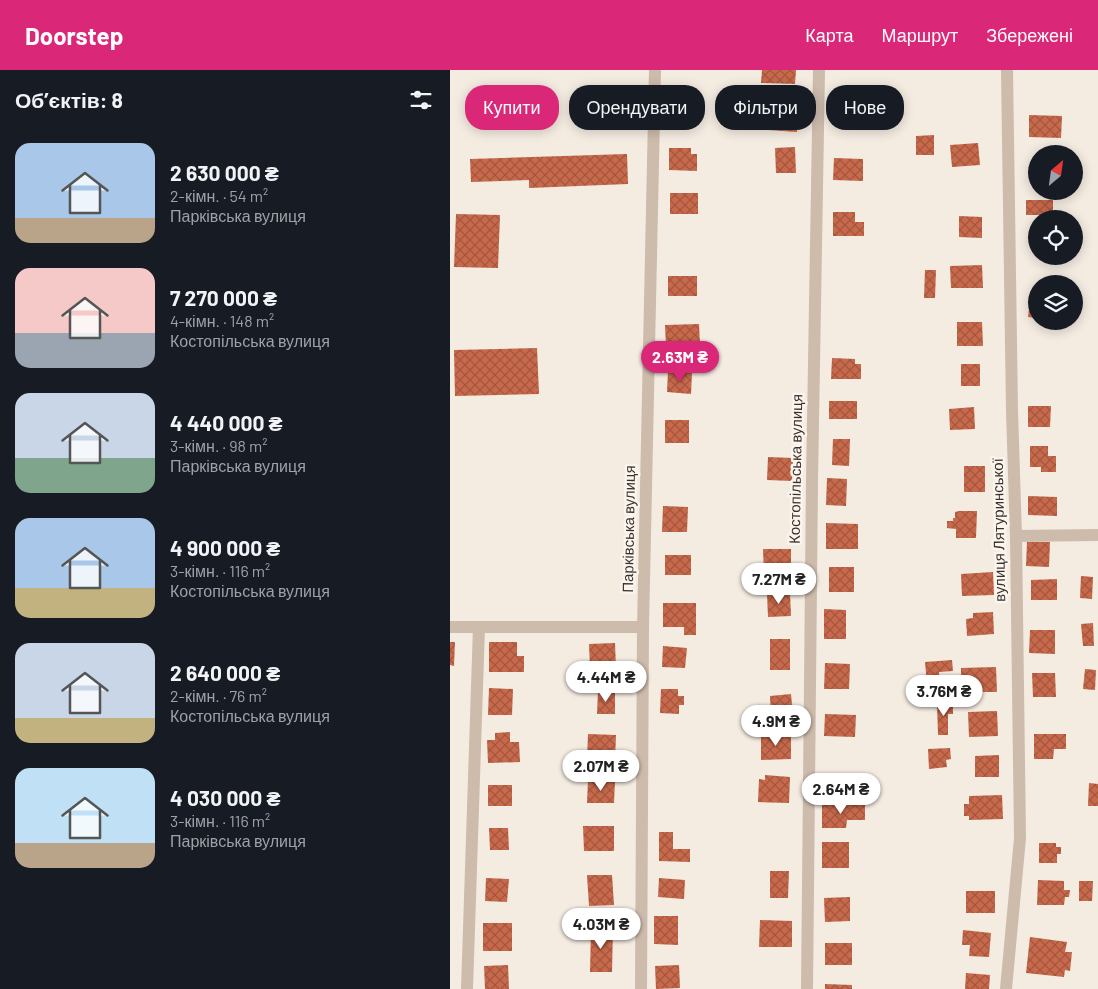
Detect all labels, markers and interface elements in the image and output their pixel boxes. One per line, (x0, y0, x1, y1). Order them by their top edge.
text: Doorstep (25, 21, 123, 50)
text: Карта (805, 24, 853, 46)
text: Маршрут (881, 24, 958, 46)
text: Збережені (986, 24, 1073, 46)
chip: Купити (465, 85, 559, 130)
chip: Орендувати (569, 85, 705, 130)
chip: Фільтри (715, 85, 816, 130)
chip: Нове (826, 85, 904, 130)
icon: filters (407, 86, 435, 114)
text: Об’єктів: 8 (15, 87, 123, 112)
north arrow (1028, 145, 1082, 200)
map controls (1028, 145, 1083, 330)
text: 2 630 000 ₴ (170, 160, 279, 185)
icon: home (55, 163, 115, 223)
text: 2-кімн. · 54 m² (170, 186, 268, 205)
text: Парківська вулиця (170, 206, 306, 225)
button: locate (1028, 210, 1083, 265)
button: layers (1028, 275, 1083, 330)
text: 7 270 000 ₴ (170, 285, 277, 310)
icon: home (55, 288, 115, 348)
text: 4-кімн. · 148 m² (170, 311, 274, 330)
text: Костопільська вулиця (170, 331, 330, 350)
pin: 2.63M ₴ (634, 340, 726, 383)
text: 2.63M ₴ (652, 347, 708, 366)
street label: Костопільська вулиця (785, 394, 805, 544)
text: 4 440 000 ₴ (170, 410, 283, 435)
icon: home (55, 413, 115, 473)
text: 3-кімн. · 98 m² (170, 436, 267, 455)
text: Парківська вулиця (170, 456, 306, 475)
street label: вулиця Лятуринської (988, 457, 1008, 602)
street label: Парківська вулиця (618, 465, 638, 593)
text: 4 900 000 ₴ (170, 535, 280, 560)
icon: home (55, 538, 115, 598)
text: 3-кімн. · 116 m² (170, 561, 270, 580)
pin: 7.27M ₴ (733, 562, 825, 605)
text: 7.27M ₴ (752, 569, 806, 588)
text: Костопільська вулиця (170, 581, 330, 600)
text: 2 640 000 ₴ (170, 660, 280, 685)
pin: 4.44M ₴ (560, 660, 652, 703)
icon: home (55, 663, 115, 723)
text: 4.44M ₴ (577, 667, 635, 686)
pin: 3.76M ₴ (898, 674, 990, 717)
text: 3.76M ₴ (917, 681, 971, 700)
text: 2-кімн. · 76 m² (170, 686, 267, 705)
pin: 4.9M ₴ (735, 704, 817, 747)
text: Костопільська вулиця (170, 706, 330, 725)
text: 4.9M ₴ (752, 711, 800, 730)
pin: 2.07M ₴ (555, 750, 647, 792)
text: 2.07M ₴ (573, 756, 629, 775)
pin: 2.64M ₴ (795, 772, 887, 815)
text: 2.64M ₴ (813, 779, 869, 798)
text: 4 030 000 ₴ (170, 785, 281, 810)
icon: home (55, 788, 115, 848)
text: 3-кімн. · 116 m² (170, 811, 270, 830)
text: Парківська вулиця (170, 831, 306, 850)
pin: 4.03M ₴ (555, 908, 647, 950)
text: 4.03M ₴ (573, 914, 629, 933)

